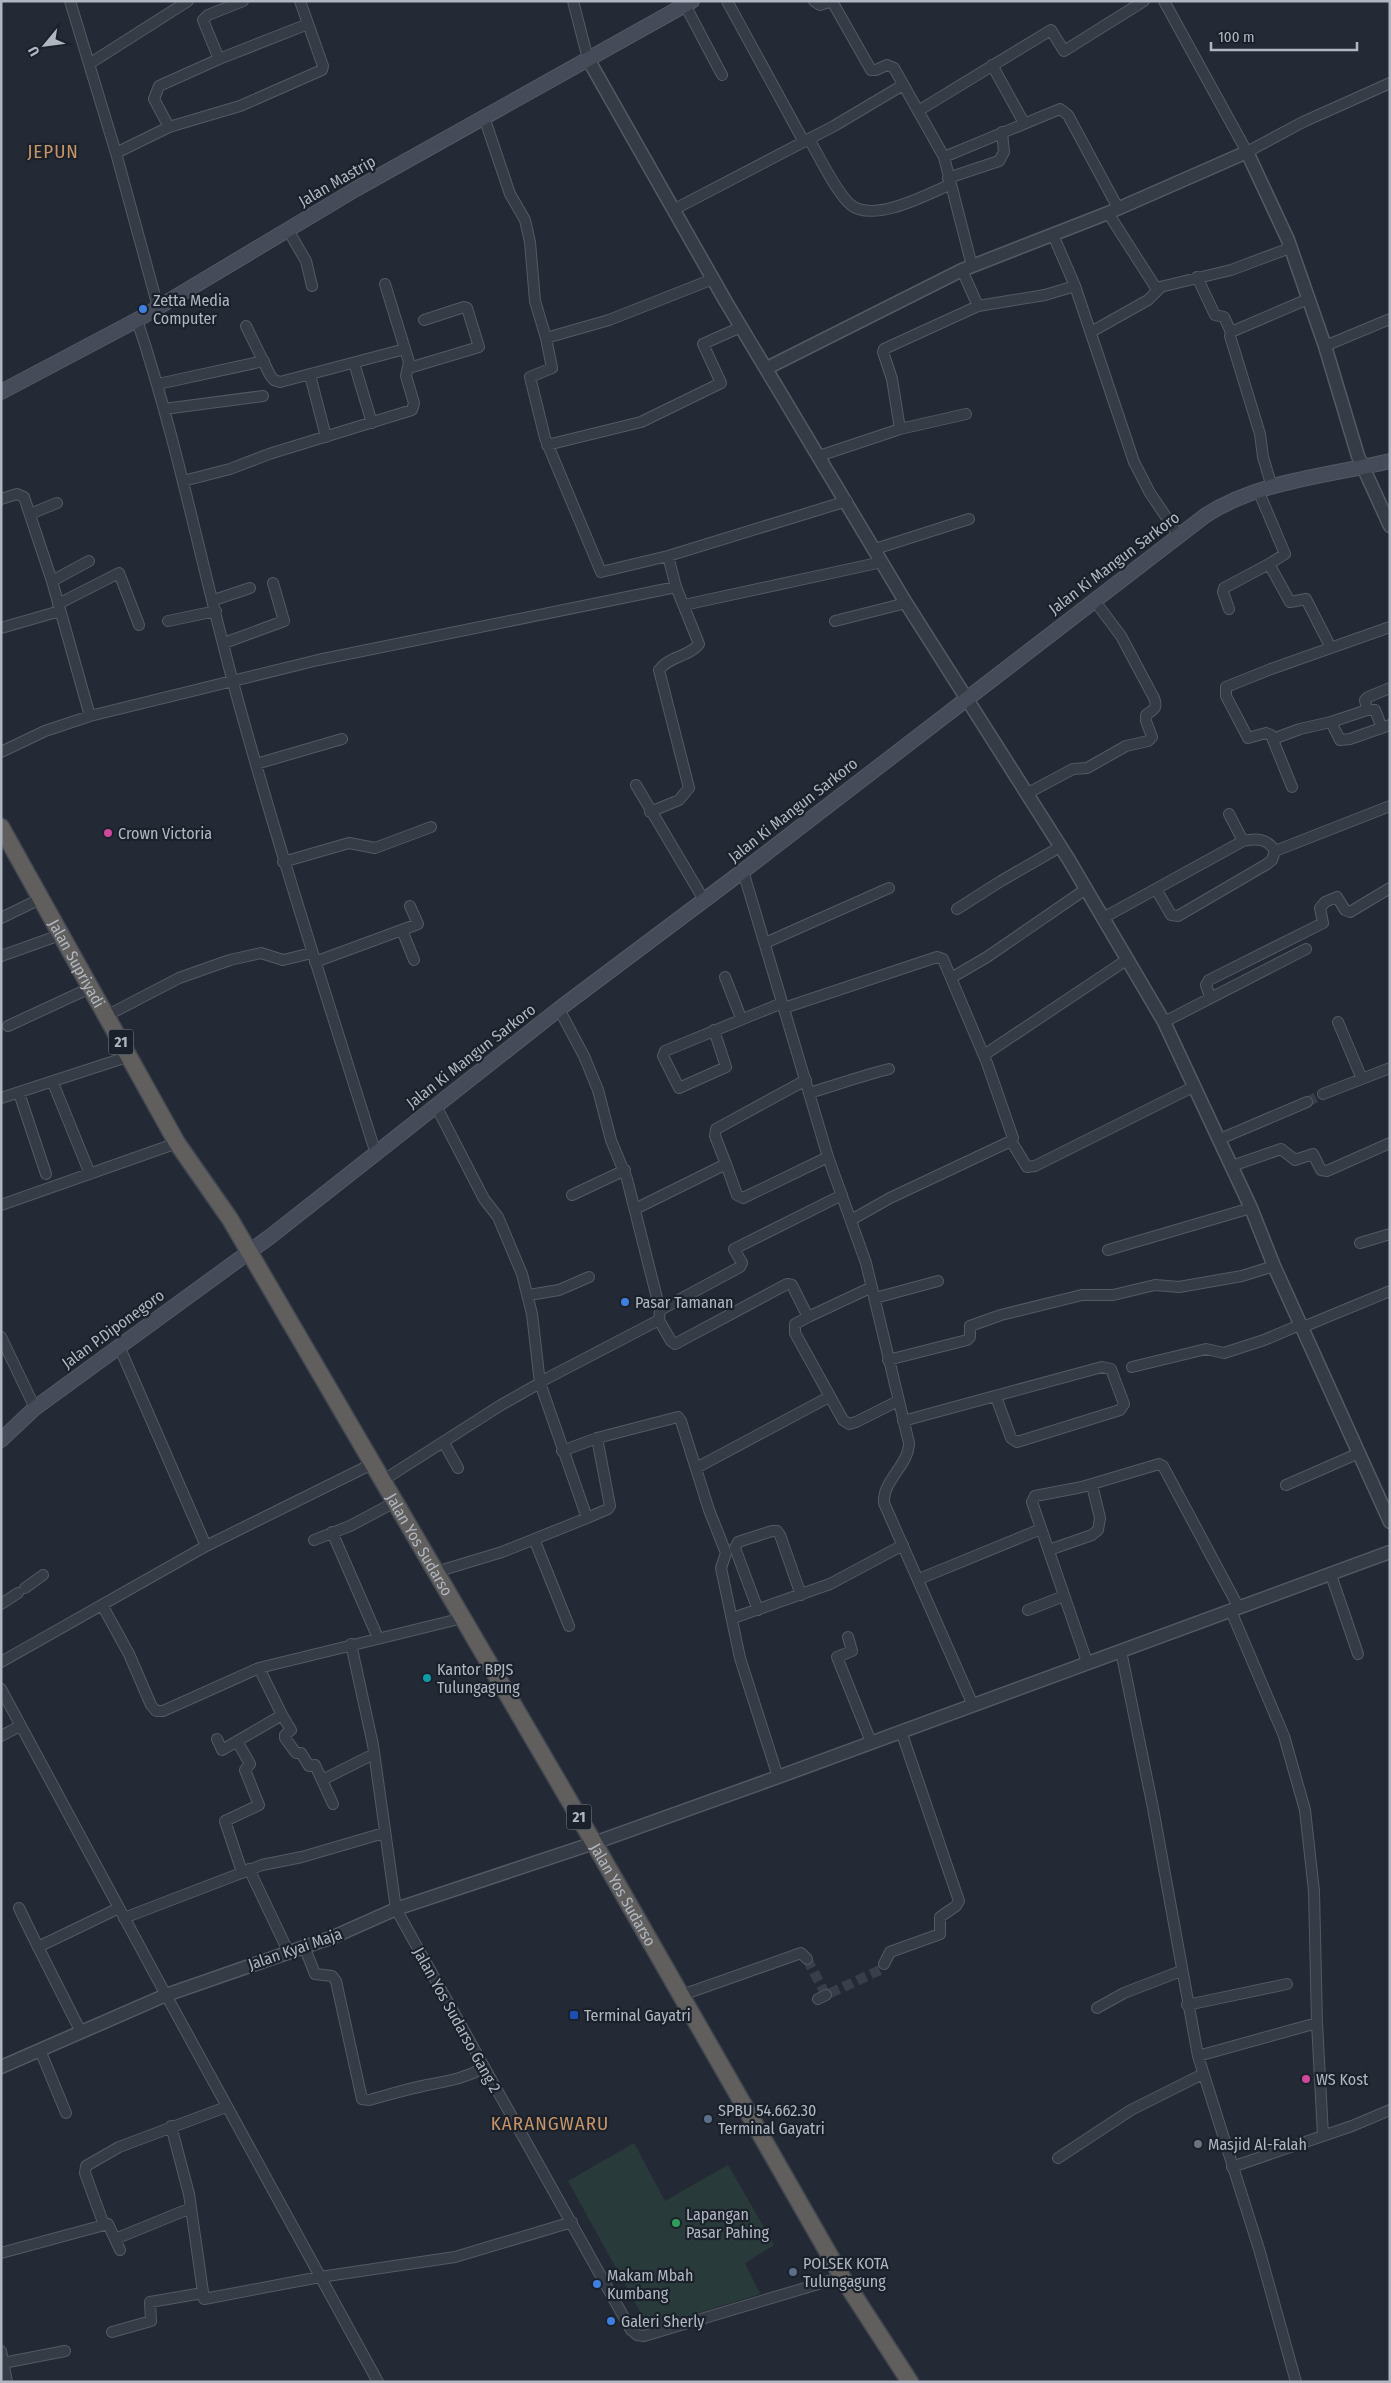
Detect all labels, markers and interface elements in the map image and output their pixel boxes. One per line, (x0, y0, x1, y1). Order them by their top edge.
north arrow (20, 20, 70, 70)
scale bar (1211, 20, 1357, 52)
text: 100 m (1218, 28, 1255, 46)
text: U (25, 43, 43, 59)
district label: JEPUN (27, 140, 79, 163)
street label: Jalan Mastrip (295, 151, 379, 211)
place label: Zetta Media Computer (153, 291, 230, 328)
marker: Zetta Media Computer (137, 303, 149, 315)
street label: Jalan Ki Mangun Sarkoro (1045, 508, 1183, 618)
street label: Jalan Ki Mangun Sarkoro (725, 754, 861, 866)
place label: Crown Victoria (118, 824, 212, 843)
marker: Crown Victoria (102, 827, 114, 839)
street label: Jalan Supriyadi (45, 916, 109, 1011)
street label: Jalan Ki Mangun Sarkoro (403, 1000, 539, 1112)
road number: 21 (108, 1030, 134, 1054)
street label: Jalan P.Diponegoro (58, 1285, 168, 1373)
place label: Pasar Tamanan (635, 1293, 733, 1312)
marker: Pasar Tamanan (619, 1296, 631, 1308)
street label: Jalan Yos Sudarso (382, 1490, 457, 1599)
place label: Kantor BPJS Tulungagung (437, 1660, 520, 1697)
marker: Kantor BPJS Tulungagung (421, 1672, 433, 1684)
road number: 21 (566, 1804, 592, 1830)
street label: Jalan Yos Sudarso (586, 1839, 660, 1949)
street label: Jalan Kyai Maja (246, 1924, 345, 1974)
street label: Jalan Yos Sudarso Gang 2 (409, 1944, 505, 2096)
place label: Terminal Gayatri (584, 2006, 691, 2025)
marker: Terminal Gayatri (568, 2009, 580, 2021)
place label: WS Kost (1316, 2070, 1369, 2089)
marker: WS Kost (1300, 2073, 1312, 2085)
place label: SPBU 54.662.30 Terminal Gayatri (718, 2101, 825, 2138)
district label: KARANGWARU (491, 2112, 609, 2135)
marker: SPBU 54.662.30 Terminal Gayatri (702, 2113, 714, 2125)
place label: Masjid Al-Falah (1208, 2135, 1307, 2154)
marker: Masjid Al-Falah (1192, 2138, 1204, 2150)
place label: Lapangan Pasar Pahing (686, 2205, 769, 2242)
marker: Lapangan Pasar Pahing (670, 2217, 682, 2229)
place label: POLSEK KOTA Tulungagung (803, 2254, 889, 2291)
place label: Makam Mbah Kumbang (607, 2266, 693, 2303)
marker: POLSEK KOTA Tulungagung (787, 2266, 799, 2278)
marker: Makam Mbah Kumbang (591, 2278, 603, 2290)
place label: Galeri Sherly (621, 2312, 705, 2331)
marker: Galeri Sherly (605, 2315, 617, 2327)

